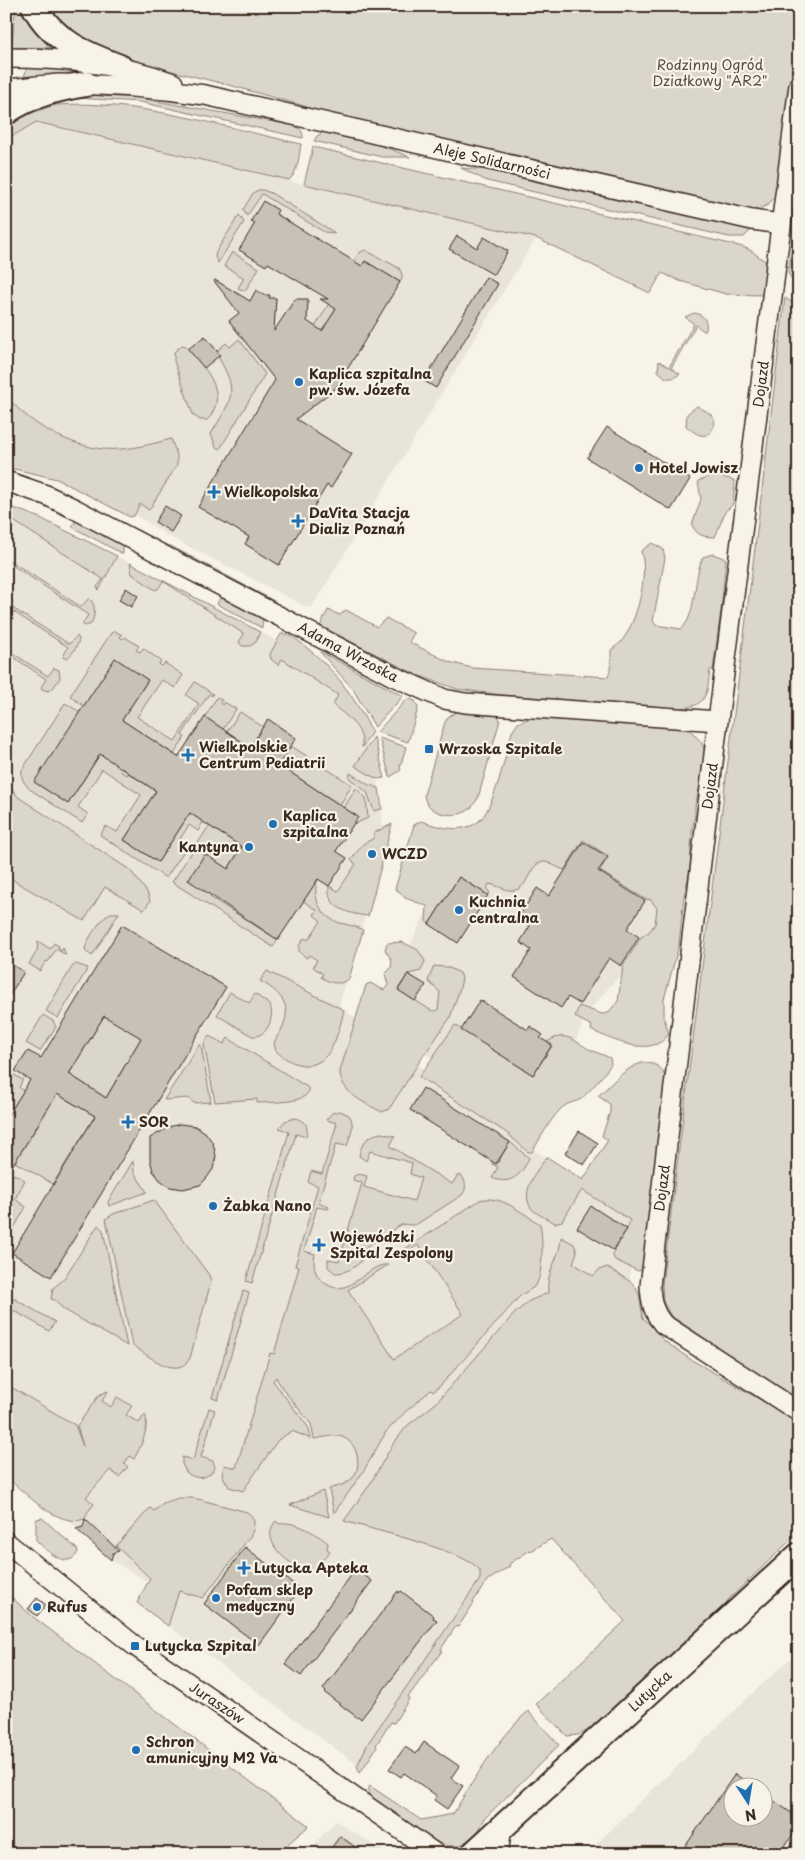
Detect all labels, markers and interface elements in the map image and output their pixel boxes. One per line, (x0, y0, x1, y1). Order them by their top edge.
park label: Rodzinny Ogród Działkowy "AR2" (652, 54, 768, 91)
street label: Aleje Solidarności (432, 137, 553, 184)
street label: Dojazd (747, 359, 774, 408)
place label: Kaplica szpitalna pw. św. Józefa (309, 363, 432, 400)
marker: Kaplica szpitalna pw. św. Józefa (293, 376, 305, 388)
place label: Hotel Jowisz (649, 457, 738, 478)
marker: Hotel Jowisz (633, 462, 645, 474)
place label: Wielkopolska (224, 481, 319, 502)
marker: Wielkopolska (208, 486, 220, 498)
place label: DaVita Stacja Dializ Poznań (309, 502, 410, 539)
marker: DaVita Stacja Dializ Poznań (291, 514, 305, 528)
street label: Adama Wrzoska (294, 616, 403, 687)
place label: Wielkpolskie Centrum Pediatrii (199, 736, 325, 773)
place label: Wrzoska Szpitale (439, 738, 562, 759)
marker: Wrzoska Szpitale (423, 743, 435, 755)
marker: Wielkpolskie Centrum Pediatrii (181, 748, 195, 762)
street label: Dojazd (696, 761, 723, 810)
place label: Kaplica szpitalna (283, 805, 349, 842)
marker: Kaplica szpitalna (267, 818, 279, 830)
place label: Kantyna (179, 836, 240, 857)
marker: Kantyna (243, 841, 255, 853)
place label: WCZD (382, 843, 428, 864)
marker: WCZD (366, 848, 378, 860)
place label: Kuchnia centralna (469, 891, 540, 928)
marker: Kuchnia centralna (453, 904, 465, 916)
place label: SOR (139, 1111, 169, 1132)
marker: SOR (121, 1115, 135, 1129)
street label: Dojazd (648, 1163, 675, 1212)
place label: Żabka Nano (223, 1195, 311, 1216)
marker: Żabka Nano (207, 1200, 219, 1212)
place label: Wojewódzki Szpital Zespolony (330, 1226, 453, 1263)
marker: Wojewódzki Szpital Zespolony (312, 1238, 326, 1252)
place label: Lutycka Apteka (254, 1557, 369, 1578)
marker: Lutycka Apteka (238, 1562, 250, 1574)
place label: Pofam sklep medyczny (226, 1579, 313, 1616)
marker: Pofam sklep medyczny (210, 1592, 222, 1604)
place label: Rufus (47, 1596, 88, 1617)
marker: Rufus (31, 1601, 43, 1613)
place label: Lutycka Szpital (145, 1635, 257, 1656)
marker: Lutycka Szpital (129, 1640, 141, 1652)
street label: Lutycka (623, 1665, 676, 1716)
street label: Juraszów (185, 1676, 250, 1729)
place label: Schron amunicyjny M2 Va (146, 1731, 278, 1768)
marker: Schron amunicyjny M2 Va (130, 1744, 142, 1756)
north arrow (722, 1778, 772, 1828)
text: N (743, 1804, 758, 1827)

